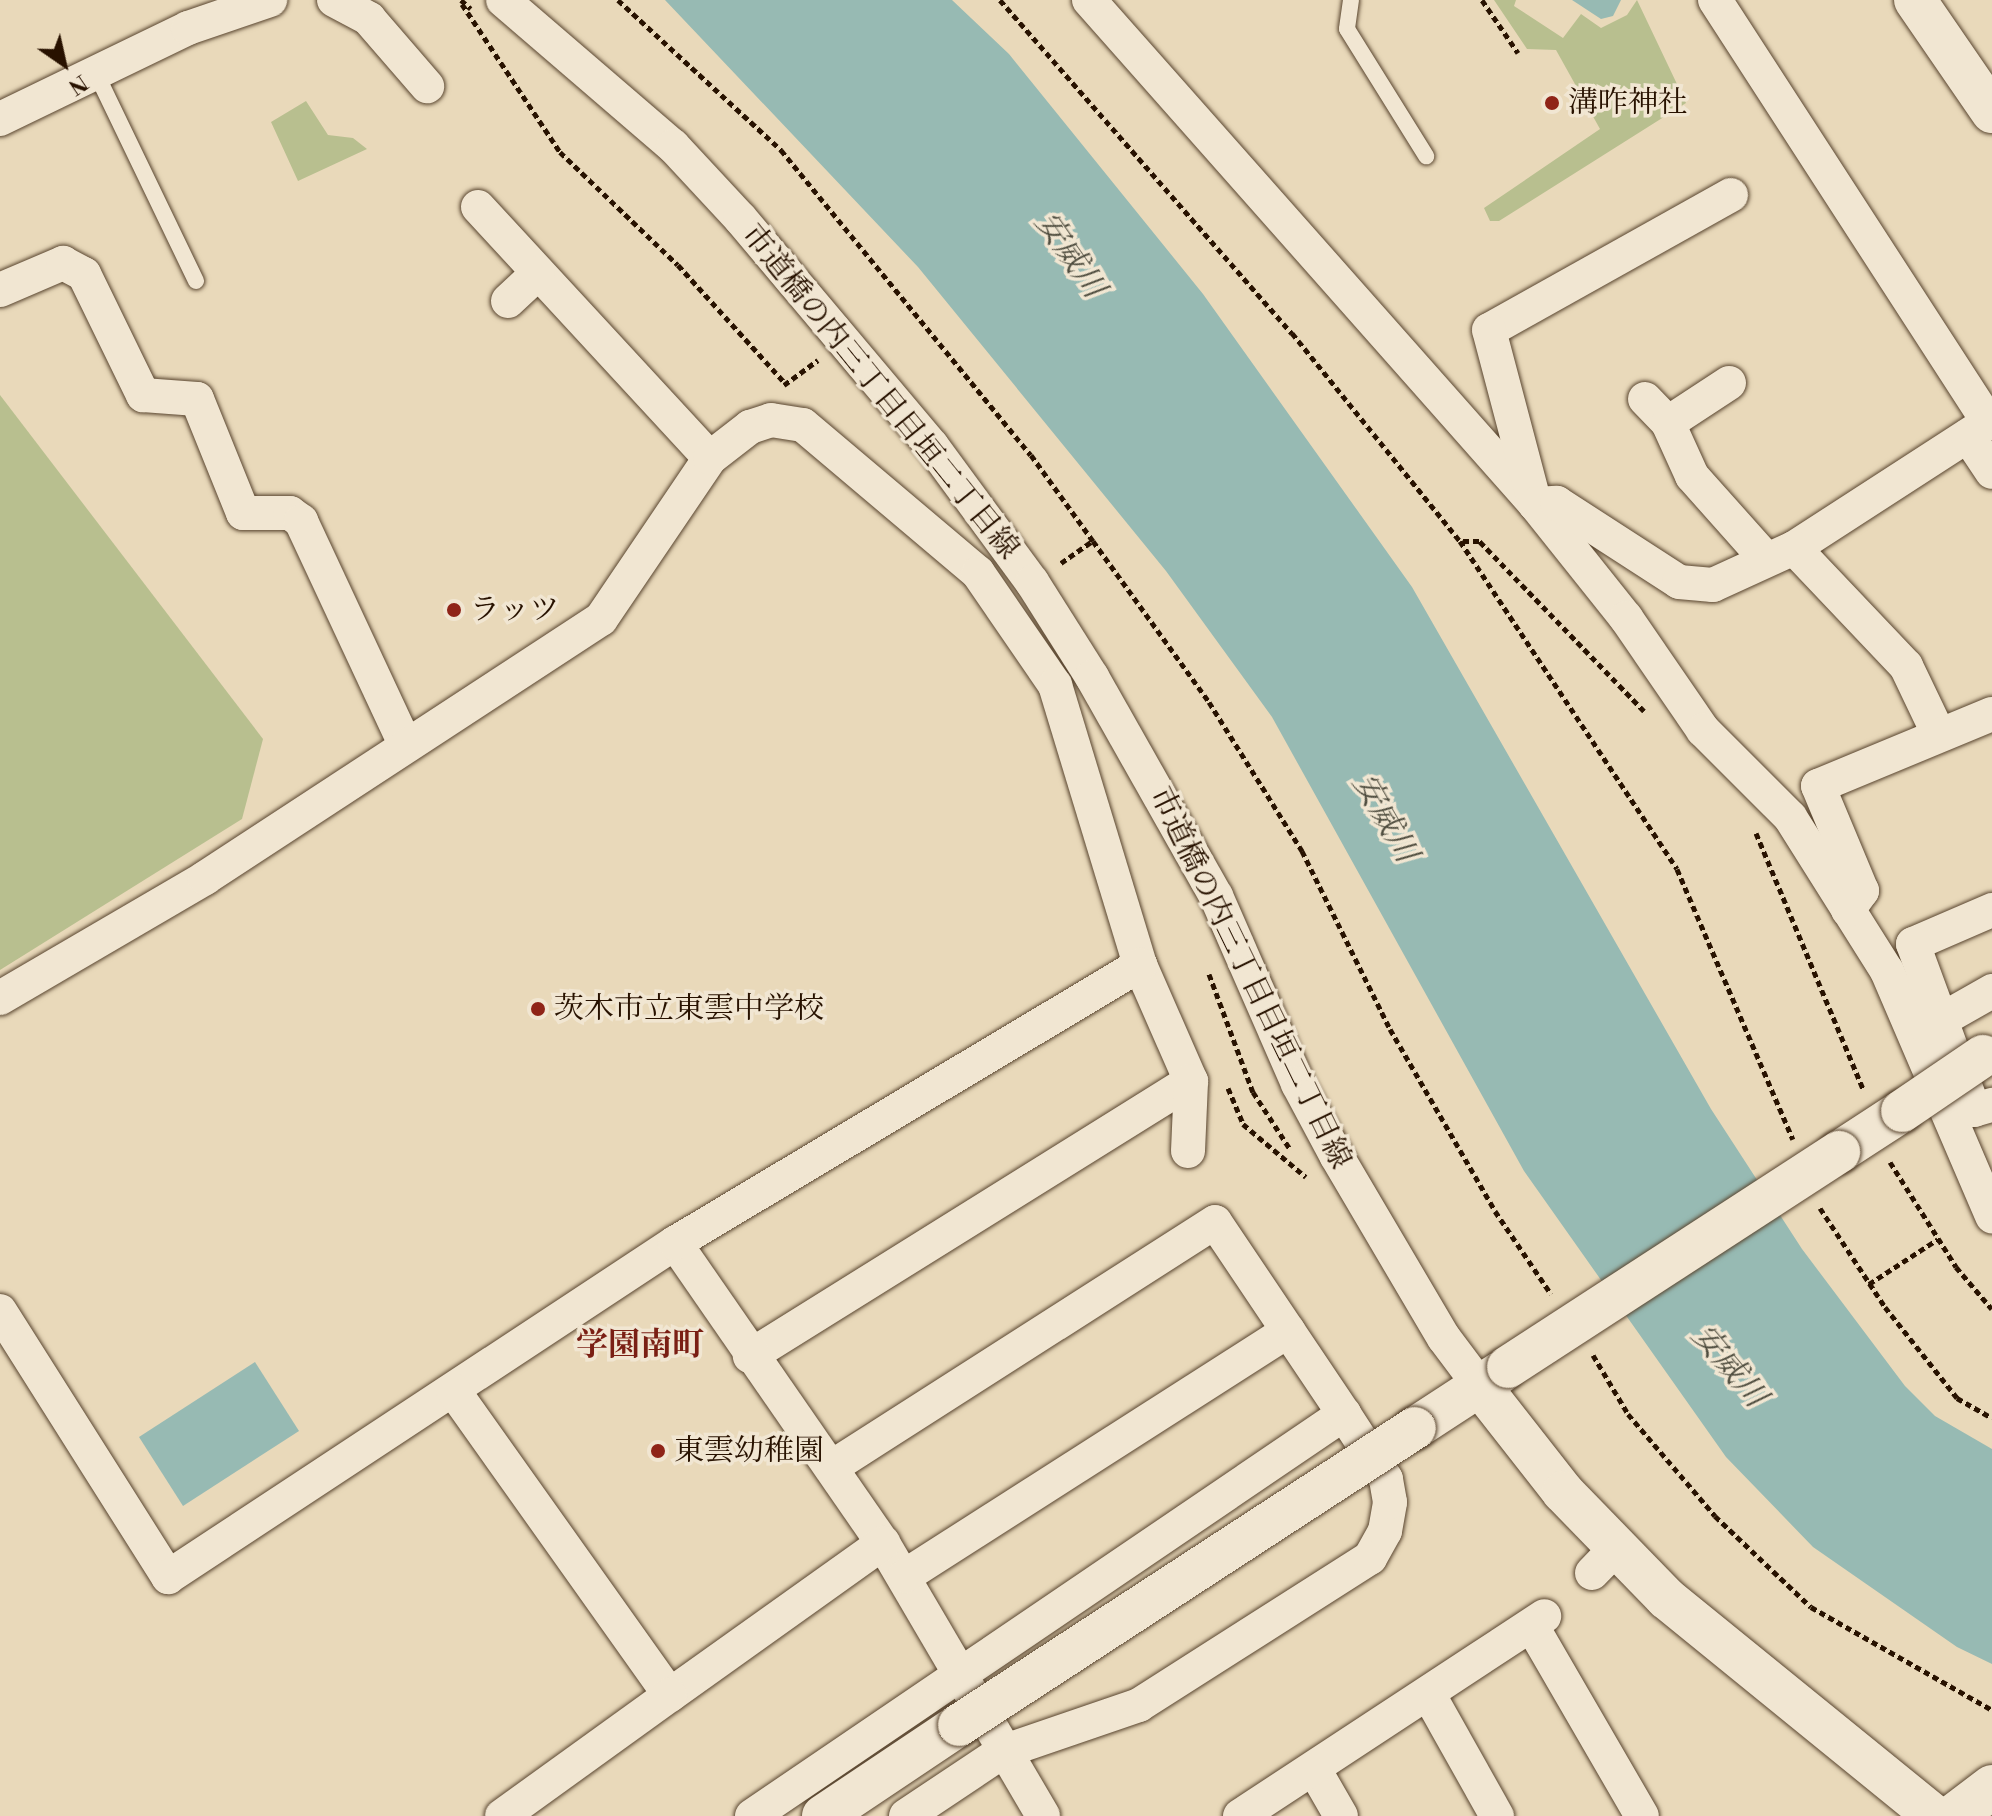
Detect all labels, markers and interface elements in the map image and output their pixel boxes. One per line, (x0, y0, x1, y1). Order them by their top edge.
north arrow (24, 24, 104, 104)
text: N (63, 68, 92, 100)
place label: 溝咋神社 (1568, 85, 1688, 121)
marker: 溝咋神社 (1543, 94, 1561, 112)
water label: 安威川 (1027, 205, 1113, 305)
street label: 市道橋の内三丁目目垣二丁目線 (734, 217, 1026, 567)
place label: ラッツ (470, 592, 560, 628)
marker: ラッツ (445, 601, 463, 619)
water label: 安威川 (1344, 767, 1426, 869)
street label: 市道橋の内三丁目目垣二丁目線 (1142, 781, 1358, 1175)
place label: 茨木市立東雲中学校 (554, 991, 824, 1027)
marker: 茨木市立東雲中学校 (529, 1000, 547, 1018)
water label: 安威川 (1683, 1317, 1775, 1415)
district label: 学園南町 (576, 1326, 704, 1364)
place label: 東雲幼稚園 (674, 1433, 824, 1469)
marker: 東雲幼稚園 (649, 1442, 667, 1460)

